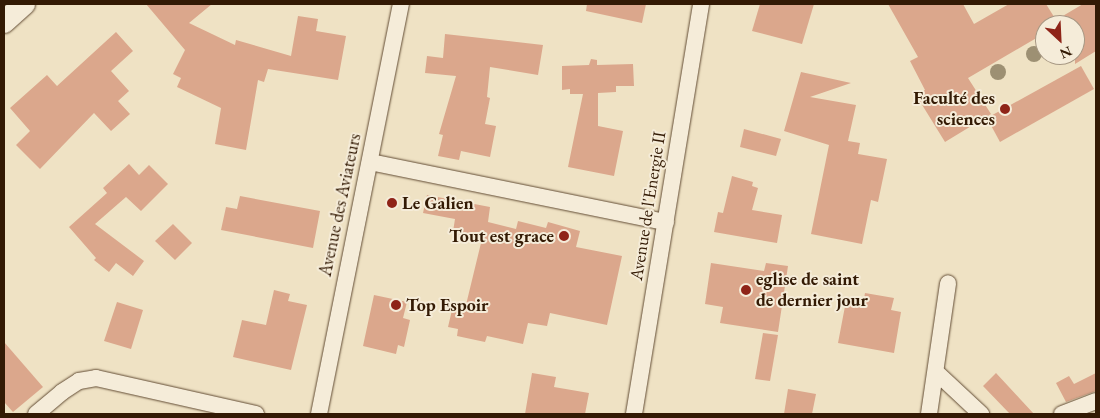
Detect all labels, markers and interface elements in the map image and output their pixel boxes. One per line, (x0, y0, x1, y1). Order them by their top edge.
north arrow (1035, 15, 1085, 65)
text: N (1057, 42, 1075, 63)
place label: Faculté des sciences (913, 88, 995, 130)
marker: Faculté des sciences (999, 103, 1011, 115)
street label: Avenue de l'Energie II (626, 130, 670, 282)
street label: Avenue des Aviateurs (314, 132, 366, 278)
place label: Le Galien (402, 192, 474, 214)
marker: Le Galien (386, 197, 398, 209)
place label: Tout est grace (449, 225, 554, 247)
marker: Tout est grace (558, 230, 570, 242)
place label: eglise de saint de dernier jour (756, 269, 868, 312)
marker: eglise de saint de dernier jour (740, 284, 752, 296)
place label: Top Espoir (406, 294, 489, 316)
marker: Top Espoir (390, 299, 402, 311)

